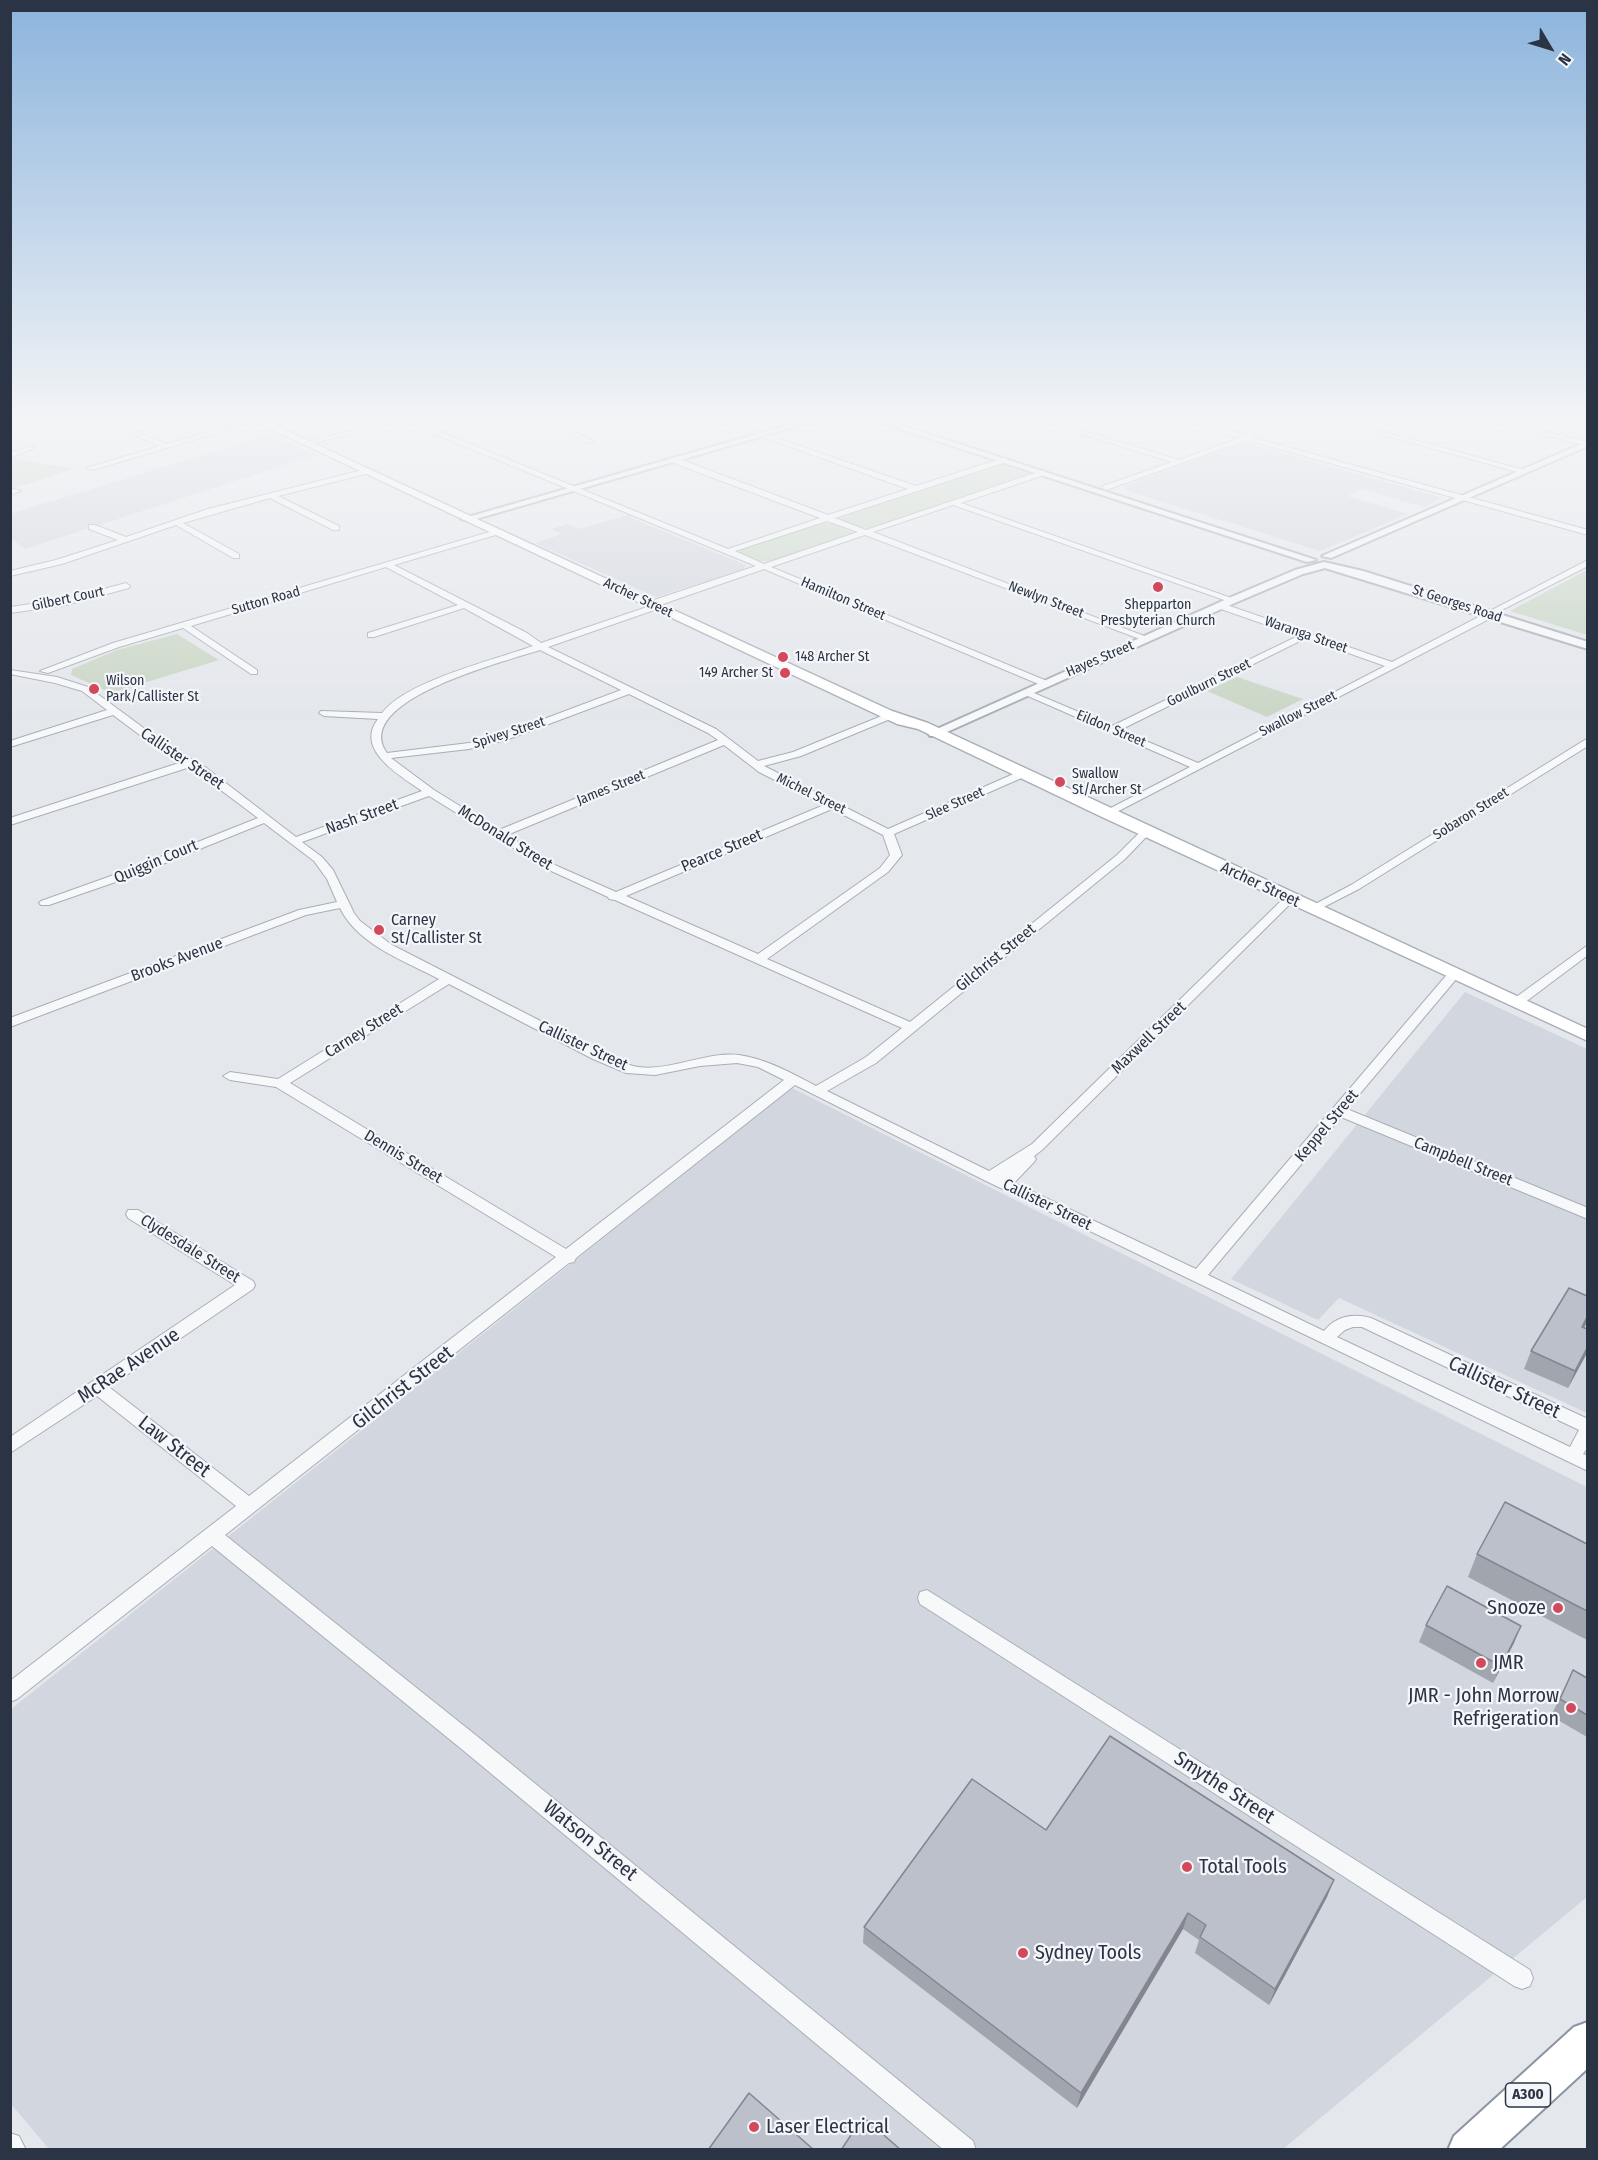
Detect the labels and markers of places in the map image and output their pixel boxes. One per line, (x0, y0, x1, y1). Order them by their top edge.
marker: Shepparton Presbyterian Church (1151, 580, 1165, 594)
place label: Shepparton Presbyterian Church (1101, 597, 1215, 630)
place label: 148 Archer St (795, 649, 869, 665)
marker: 148 Archer St (776, 650, 790, 664)
place label: 149 Archer St (699, 665, 773, 681)
marker: 149 Archer St (778, 666, 792, 680)
place label: Wilson Park/Callister St (106, 673, 199, 706)
marker: Wilson Park/Callister St (87, 682, 101, 696)
place label: Swallow St/Archer St (1072, 766, 1141, 798)
marker: Swallow St/Archer St (1053, 775, 1067, 789)
place label: Carney St/Callister St (391, 911, 482, 949)
marker: Carney St/Callister St (372, 923, 386, 937)
place label: Snooze (1487, 1596, 1546, 1620)
marker: Snooze (1551, 1601, 1565, 1615)
place label: JMR (1493, 1651, 1524, 1675)
marker: JMR (1474, 1656, 1488, 1670)
place label: JMR - John Morrow Refrigeration (1408, 1684, 1559, 1731)
marker: JMR - John Morrow Refrigeration (1564, 1701, 1578, 1715)
place label: Total Tools (1199, 1855, 1287, 1879)
marker: Total Tools (1180, 1860, 1194, 1874)
place label: Sydney Tools (1035, 1941, 1141, 1965)
marker: Sydney Tools (1016, 1946, 1030, 1960)
place label: Laser Electrical (766, 2115, 889, 2139)
marker: Laser Electrical (747, 2120, 761, 2134)

